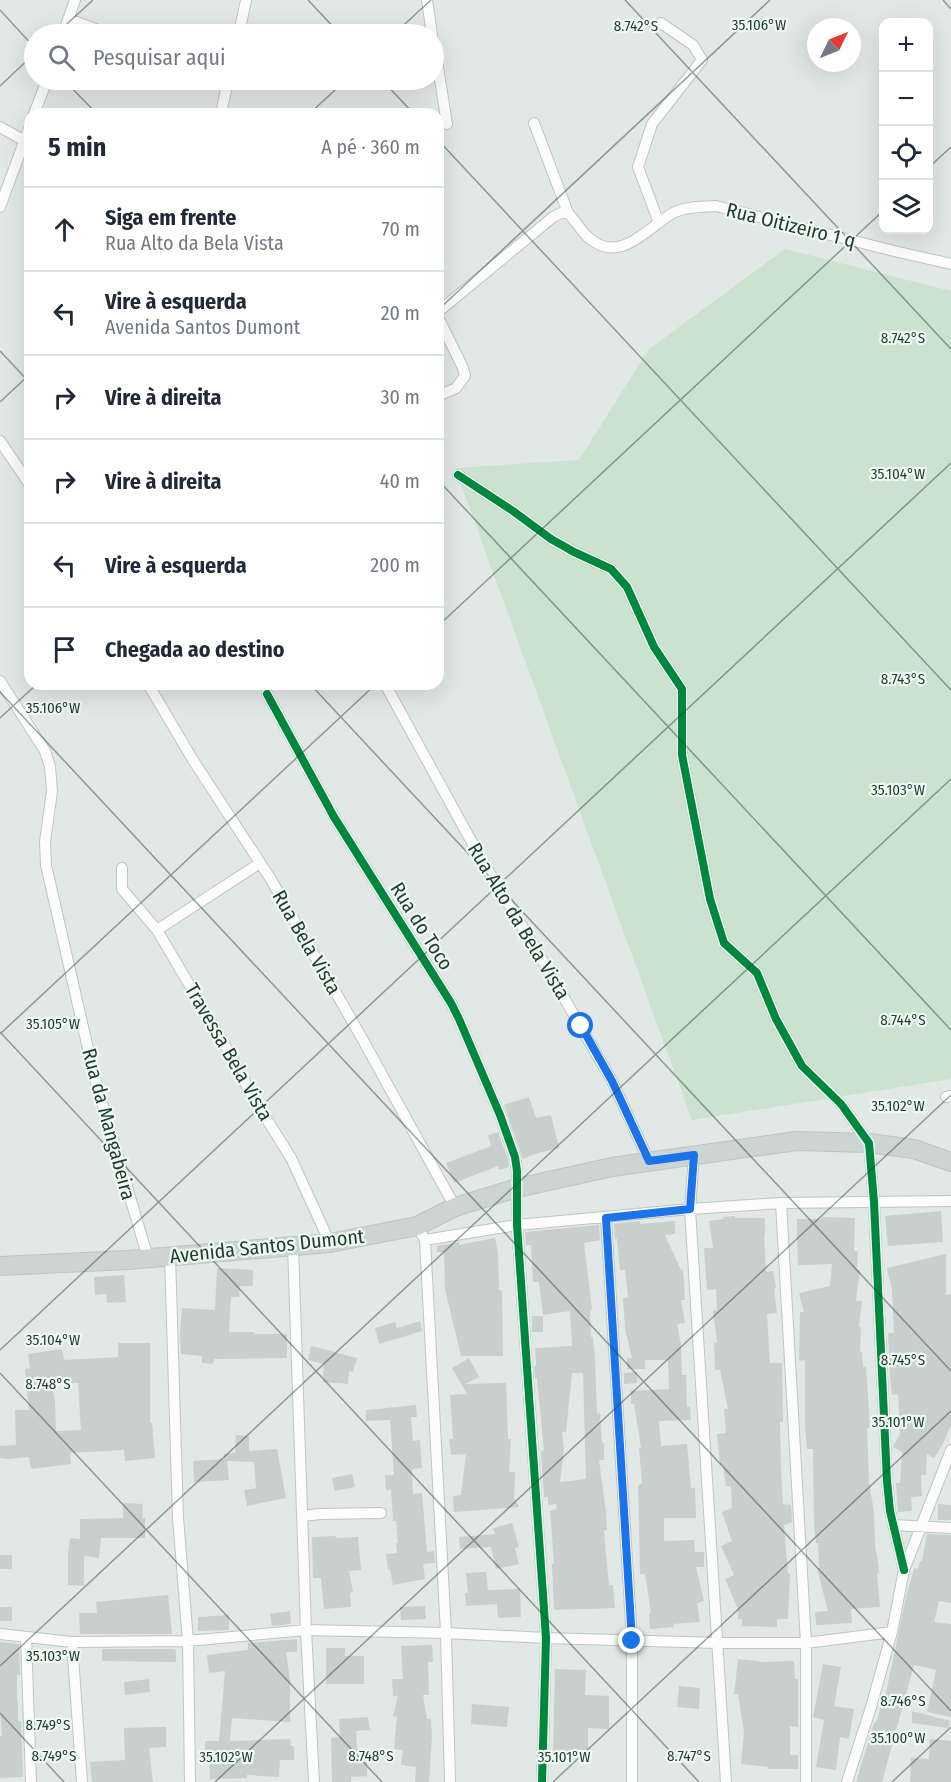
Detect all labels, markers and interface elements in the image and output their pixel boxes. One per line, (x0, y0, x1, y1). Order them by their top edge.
text: 35.106°W (732, 16, 786, 34)
text: 8.742°S (614, 17, 658, 35)
north arrow (807, 18, 861, 72)
map controls (879, 18, 933, 234)
button: + (879, 18, 933, 72)
search box (24, 24, 444, 90)
icon: search (45, 41, 78, 74)
text: Pesquisar aqui (93, 44, 225, 71)
button: − (879, 72, 933, 126)
button: locate (879, 126, 933, 180)
text: 5 min (48, 132, 106, 163)
text: A pé · 360 m (321, 135, 420, 159)
button: layers (879, 180, 933, 234)
street label: Rua Oitizeiro 1 q (724, 197, 858, 253)
text: Siga em frente (105, 204, 236, 231)
icon: ahead (48, 213, 81, 246)
text: 70 m (382, 217, 420, 241)
text: Rua Alto da Bela Vista (105, 231, 284, 255)
text: Vire à esquerda (105, 288, 247, 315)
icon: left (48, 297, 81, 330)
text: 20 m (381, 301, 420, 325)
text: Avenida Santos Dumont (105, 315, 300, 339)
text: 8.742°S (881, 329, 925, 347)
icon: right (48, 381, 81, 414)
text: Vire à direita (105, 384, 221, 411)
text: 30 m (380, 385, 420, 409)
icon: right (48, 465, 81, 498)
text: 35.104°W (871, 465, 925, 483)
text: Vire à direita (105, 468, 221, 495)
text: 40 m (380, 469, 420, 493)
icon: left (48, 549, 81, 582)
text: Vire à esquerda (105, 552, 247, 579)
text: 200 m (370, 553, 420, 577)
icon: arrive (48, 633, 81, 666)
text: Chegada ao destino (105, 636, 285, 663)
text: 8.743°S (881, 670, 925, 688)
text: 35.106°W (26, 699, 80, 717)
text: 35.103°W (871, 781, 925, 799)
street label: Rua Alto da Bela Vista (463, 838, 575, 1004)
street label: Rua do Toco (386, 878, 458, 974)
street label: Rua Bela Vista (268, 886, 346, 998)
street label: Travessa Bela Vista (180, 979, 278, 1125)
text: 8.744°S (880, 1011, 926, 1029)
route start (567, 1012, 593, 1038)
text: 35.105°W (26, 1015, 80, 1033)
street label: Rua da Mangabeira (77, 1045, 141, 1203)
text: 35.102°W (871, 1097, 925, 1115)
street label: Avenida Santos Dumont (169, 1224, 366, 1268)
text: 35.104°W (26, 1331, 80, 1349)
text: 8.745°S (881, 1351, 925, 1369)
text: 8.748°S (25, 1375, 71, 1393)
text: 35.101°W (872, 1413, 924, 1431)
route end (618, 1627, 644, 1653)
text: 35.103°W (26, 1647, 80, 1665)
text: 8.746°S (880, 1692, 926, 1710)
text: 8.749°S (25, 1716, 71, 1734)
text: 35.100°W (870, 1729, 926, 1747)
text: 8.749°S (31, 1747, 77, 1765)
text: 8.748°S (348, 1747, 394, 1765)
text: 8.747°S (667, 1747, 711, 1765)
text: 35.102°W (199, 1748, 253, 1766)
text: 35.101°W (538, 1748, 590, 1766)

